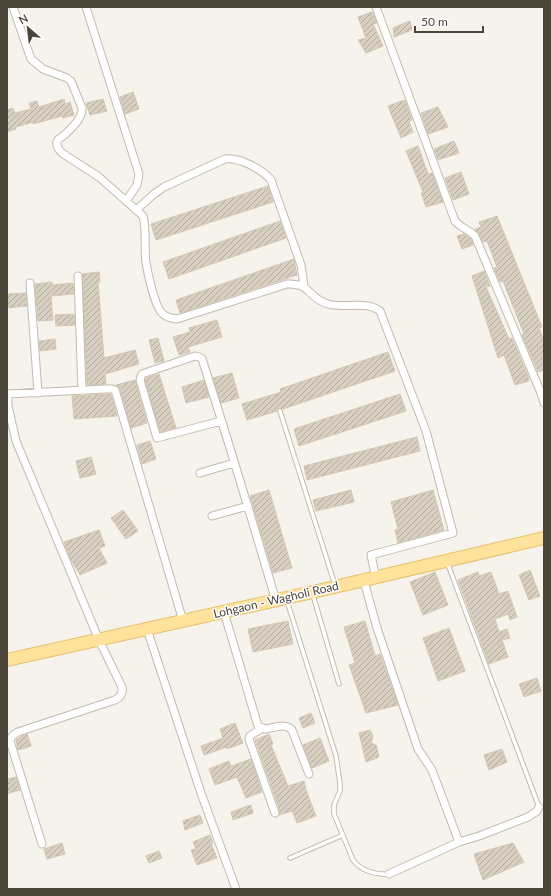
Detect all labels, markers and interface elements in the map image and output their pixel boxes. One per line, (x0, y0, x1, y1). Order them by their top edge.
north arrow (8, 8, 48, 48)
scale bar (415, 8, 483, 34)
text: N (16, 11, 30, 26)
text: 50 m (421, 14, 448, 29)
street label: Lohgaon - Wagholi Road (212, 578, 340, 621)

